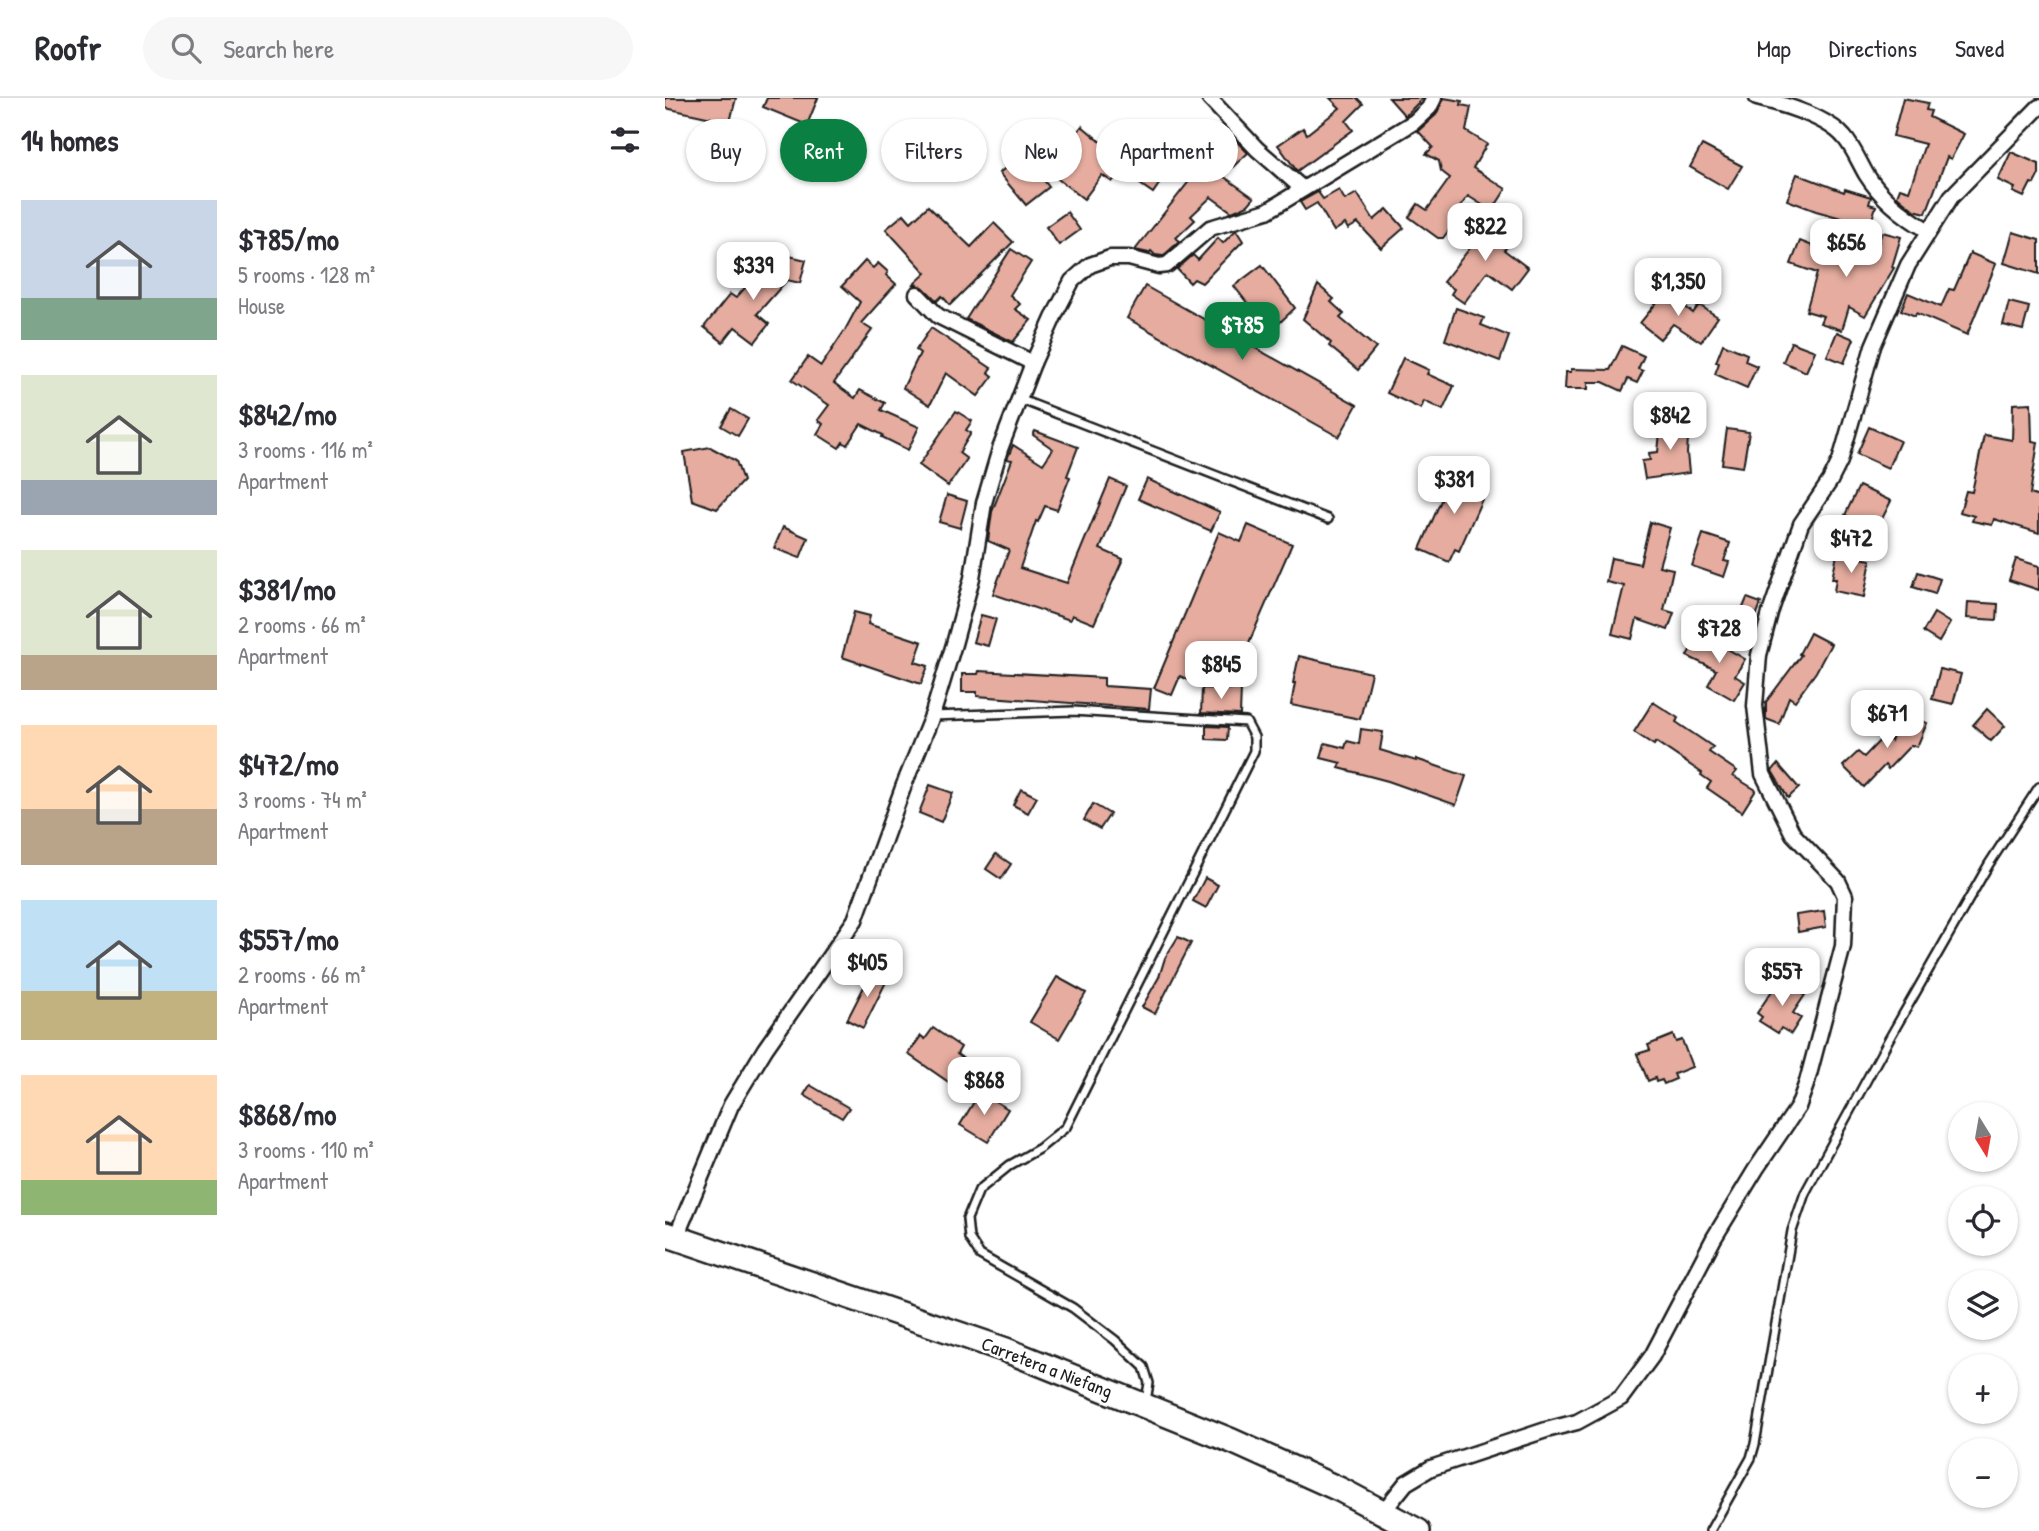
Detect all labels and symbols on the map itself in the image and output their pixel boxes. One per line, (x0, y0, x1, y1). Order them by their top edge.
pin: $822 (1444, 204, 1526, 263)
pin: $656 (1805, 220, 1887, 279)
pin: $339 (712, 242, 794, 302)
pin: $1,350 (1621, 258, 1735, 318)
pin: $785 (1201, 302, 1283, 362)
pin: $842 (1629, 392, 1711, 452)
pin: $381 (1413, 456, 1495, 516)
pin: $472 (1810, 516, 1892, 575)
pin: $728 (1678, 606, 1760, 665)
pin: $845 (1180, 642, 1262, 701)
pin: $671 (1846, 690, 1928, 750)
pin: $405 (826, 940, 908, 999)
pin: $557 (1741, 948, 1823, 1008)
pin: $868 (943, 1058, 1025, 1117)
north arrow (1948, 1102, 2018, 1172)
street label: Carretera a Niefang (978, 1330, 1116, 1404)

